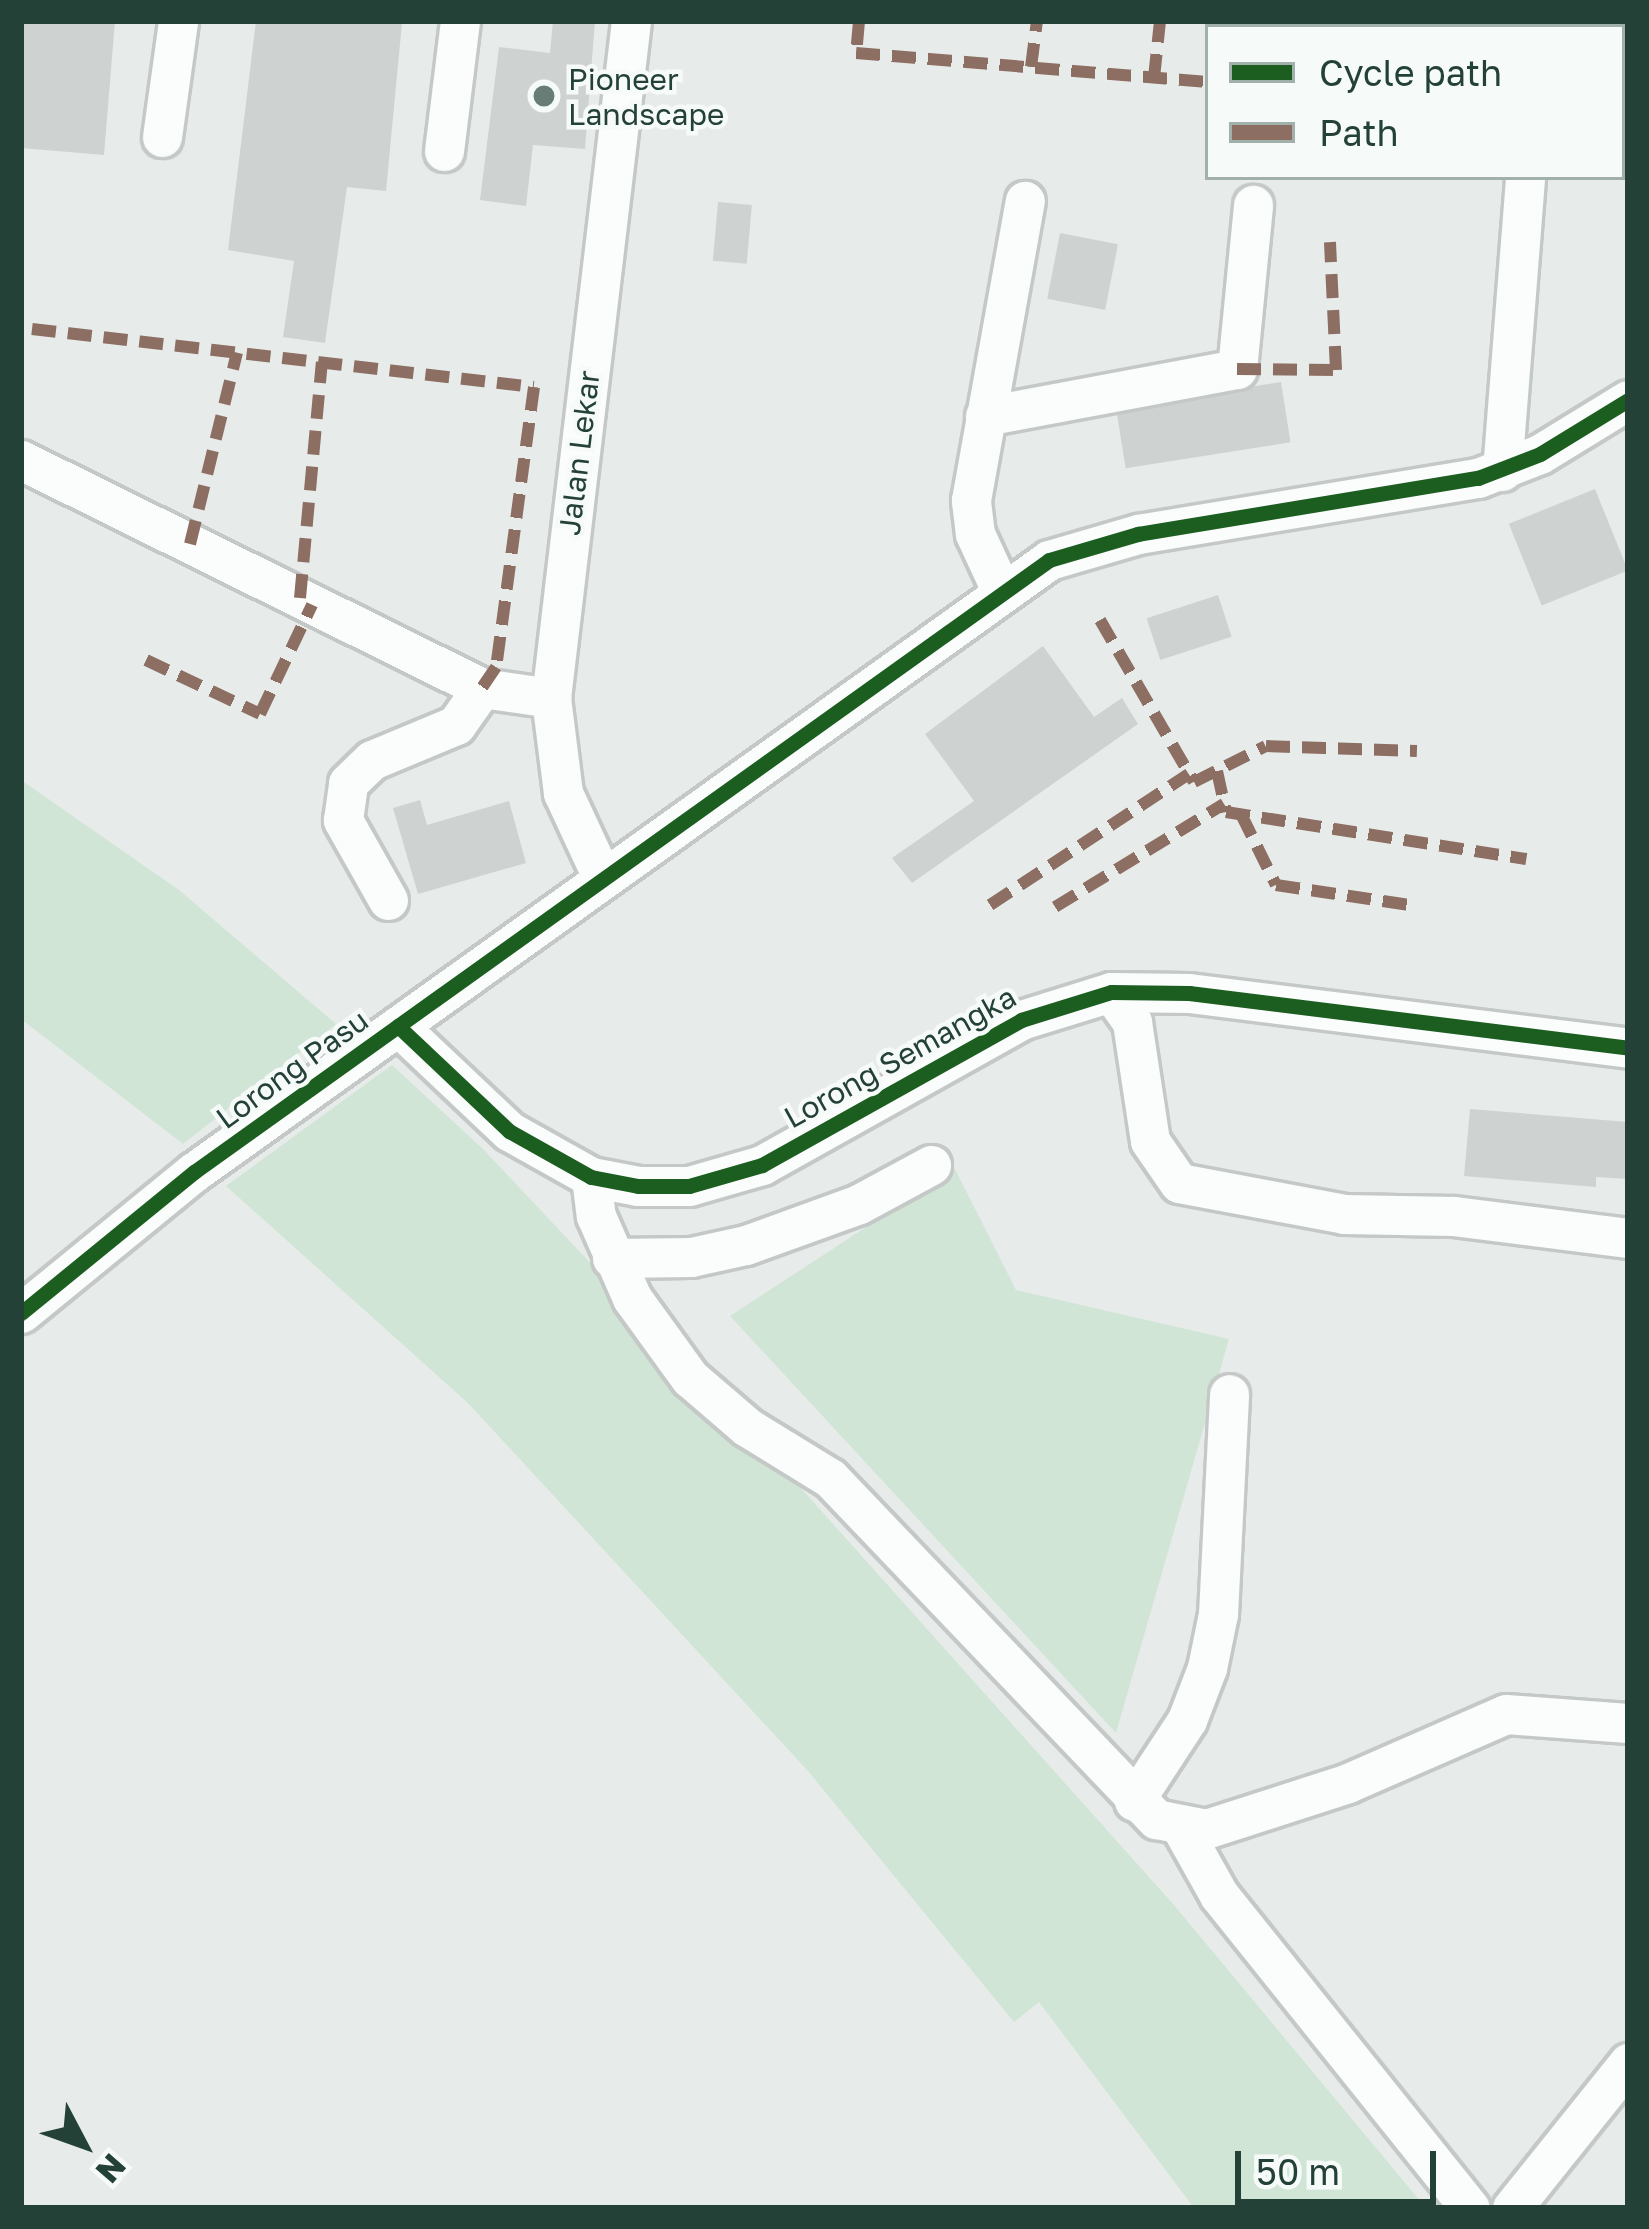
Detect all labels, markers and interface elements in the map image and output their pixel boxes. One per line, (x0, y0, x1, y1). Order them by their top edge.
legend (1205, 24, 1625, 180)
text: Cycle path (1319, 51, 1502, 94)
place label: Pioneer Landscape (568, 61, 724, 132)
marker: Pioneer Landscape (531, 83, 557, 109)
text: Path (1319, 111, 1399, 154)
street label: Jalan Lekar (551, 369, 607, 537)
street label: Lorong Semangka (778, 978, 1022, 1136)
street label: Lorong Pasu (209, 1002, 375, 1136)
north arrow (24, 2085, 144, 2205)
scale bar (1241, 2127, 1442, 2201)
text: N (89, 2147, 134, 2191)
text: 50 m (1256, 2150, 1340, 2193)

